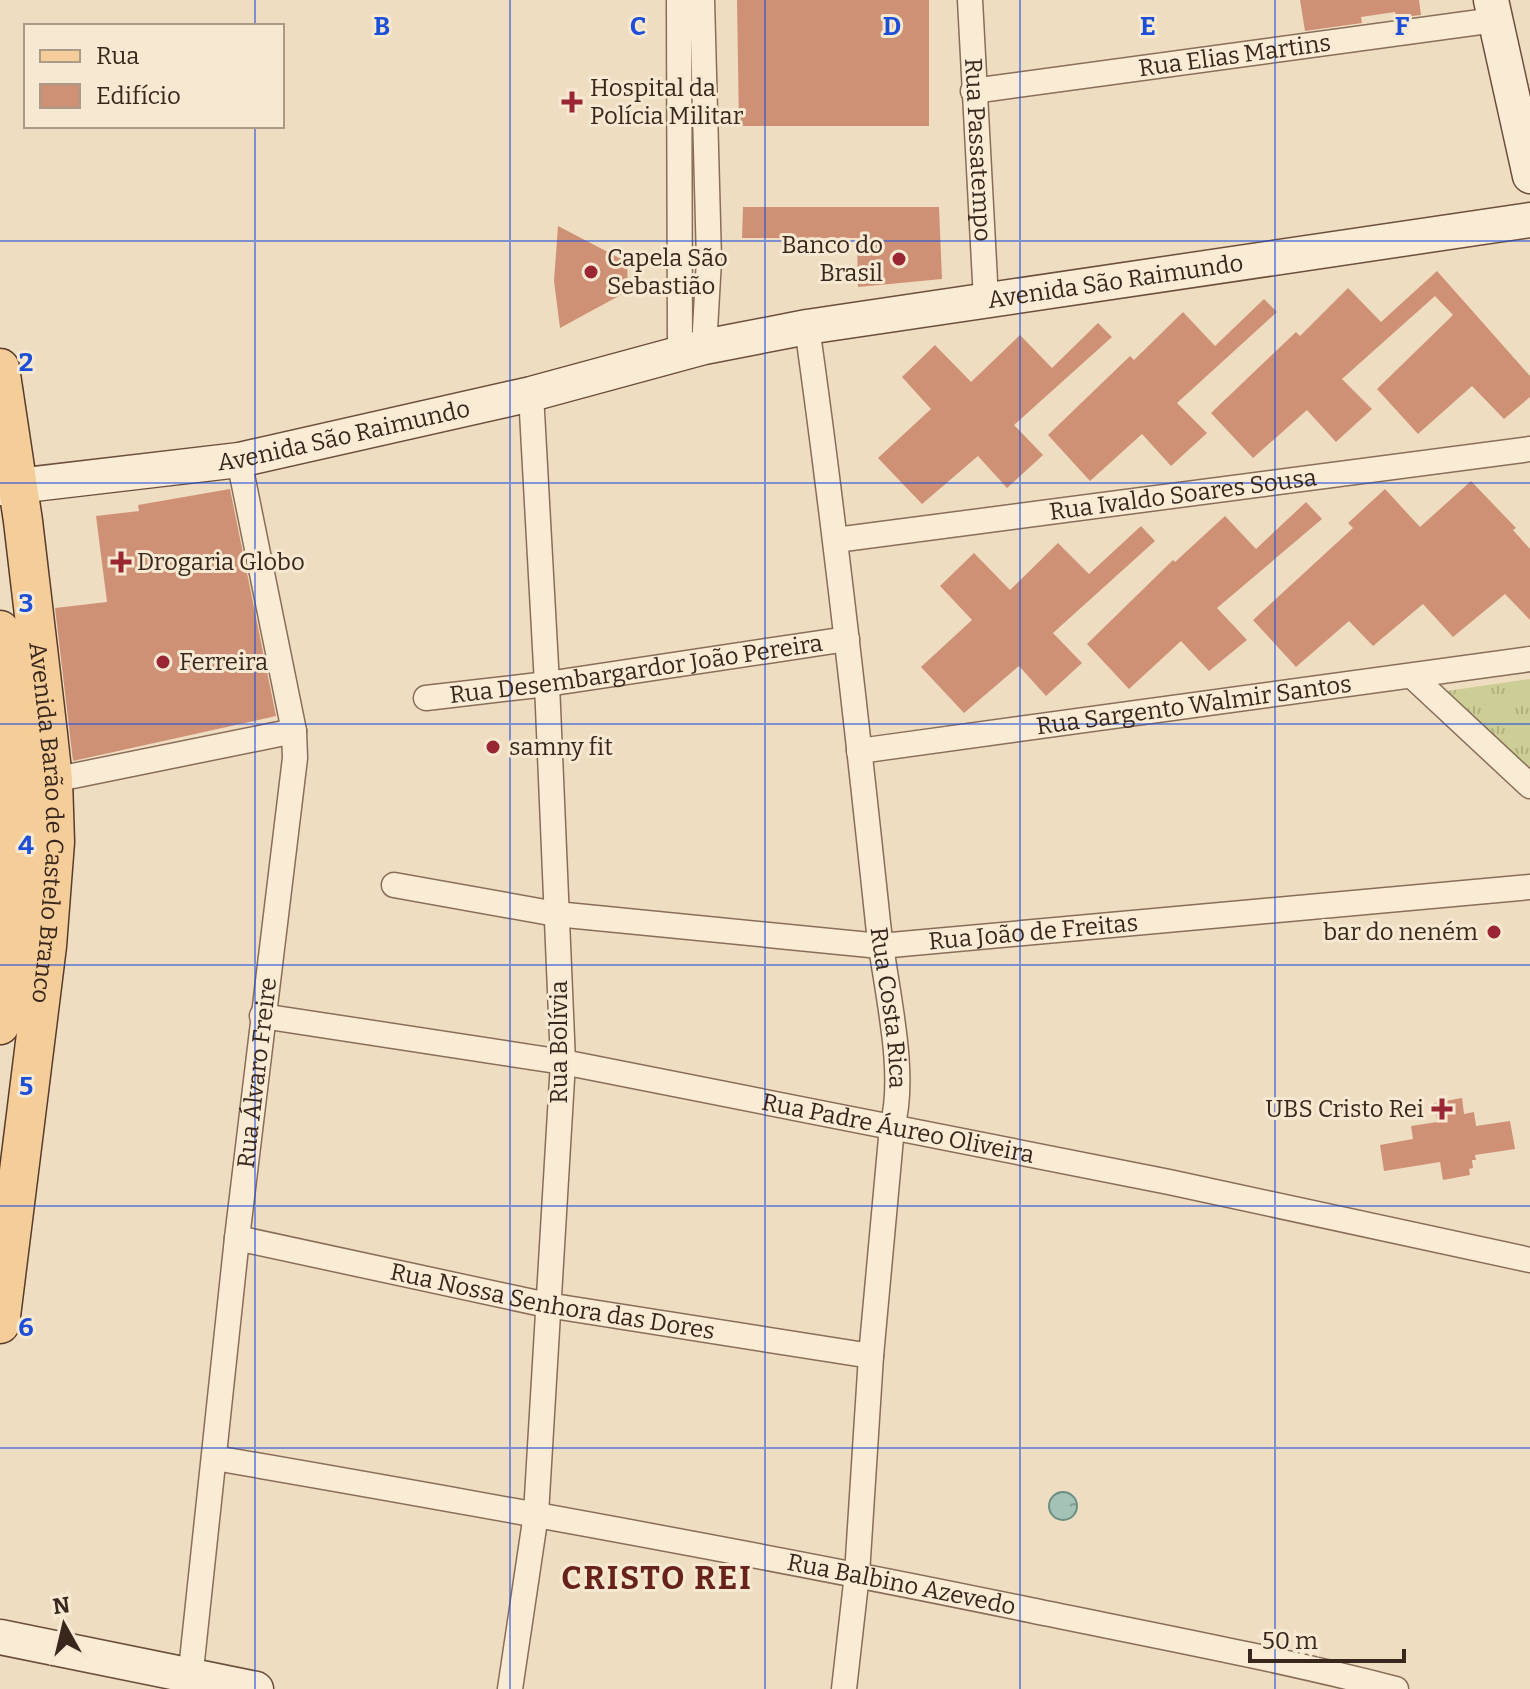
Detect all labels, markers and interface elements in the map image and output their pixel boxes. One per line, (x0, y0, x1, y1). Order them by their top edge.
text: B (374, 11, 390, 42)
text: C (630, 11, 646, 42)
text: D (883, 11, 901, 42)
text: E (1140, 11, 1156, 42)
text: F (1395, 11, 1410, 42)
legend (24, 24, 284, 128)
street label: Rua Elias Martins (1137, 28, 1332, 82)
text: Rua (96, 42, 139, 70)
street label: Rua Passatempo (959, 57, 997, 242)
place label: Hospital da Polícia Militar (590, 74, 744, 130)
text: Edifício (96, 82, 181, 110)
marker: Hospital da Polícia Militar (561, 91, 583, 113)
place label: Banco do Brasil (781, 231, 883, 287)
place label: Capela São Sebastião (607, 244, 728, 300)
street label: Avenida São Raimundo (986, 249, 1245, 314)
marker: Banco do Brasil (890, 250, 908, 268)
marker: Capela São Sebastião (582, 263, 600, 281)
text: 2 (19, 347, 33, 378)
street label: Avenida São Raimundo (216, 394, 473, 476)
street label: Rua Ivaldo Soares Sousa (1048, 463, 1318, 526)
place label: Drogaria Globo (137, 548, 305, 576)
marker: Drogaria Globo (112, 553, 130, 571)
text: 3 (19, 588, 33, 619)
street label: Rua Desembargardor João Pereira (448, 629, 825, 709)
street label: Avenida Barão de Castelo Branco (23, 640, 69, 1005)
place label: Ferreira (179, 648, 268, 676)
marker: Ferreira (154, 653, 172, 671)
street label: Rua Sargento Walmir Santos (1035, 670, 1353, 741)
place label: samny fit (509, 733, 613, 761)
marker: samny fit (484, 738, 502, 756)
text: 4 (18, 830, 34, 861)
street label: Rua João de Freitas (927, 909, 1139, 956)
place label: bar do neném (1323, 918, 1478, 946)
marker: bar do neném (1485, 923, 1503, 941)
street label: Rua Costa Rica (865, 925, 911, 1089)
street label: Rua Álvaro Freire (232, 976, 282, 1170)
street label: Rua Bolívia (545, 980, 573, 1104)
text: 5 (19, 1071, 33, 1102)
street label: Rua Padre Áureo Oliveira (759, 1088, 1037, 1169)
place label: UBS Cristo Rei (1265, 1095, 1424, 1123)
marker: UBS Cristo Rei (1431, 1098, 1453, 1120)
street label: Rua Nossa Senhora das Dores (388, 1258, 717, 1345)
text: 6 (18, 1312, 34, 1343)
street label: Rua Balbino Azevedo (785, 1548, 1018, 1621)
district label: CRISTO REI (561, 1559, 753, 1597)
north arrow (24, 1585, 104, 1665)
text: N (51, 1591, 72, 1620)
scale bar (1250, 1613, 1404, 1663)
text: 50 m (1262, 1627, 1318, 1655)

